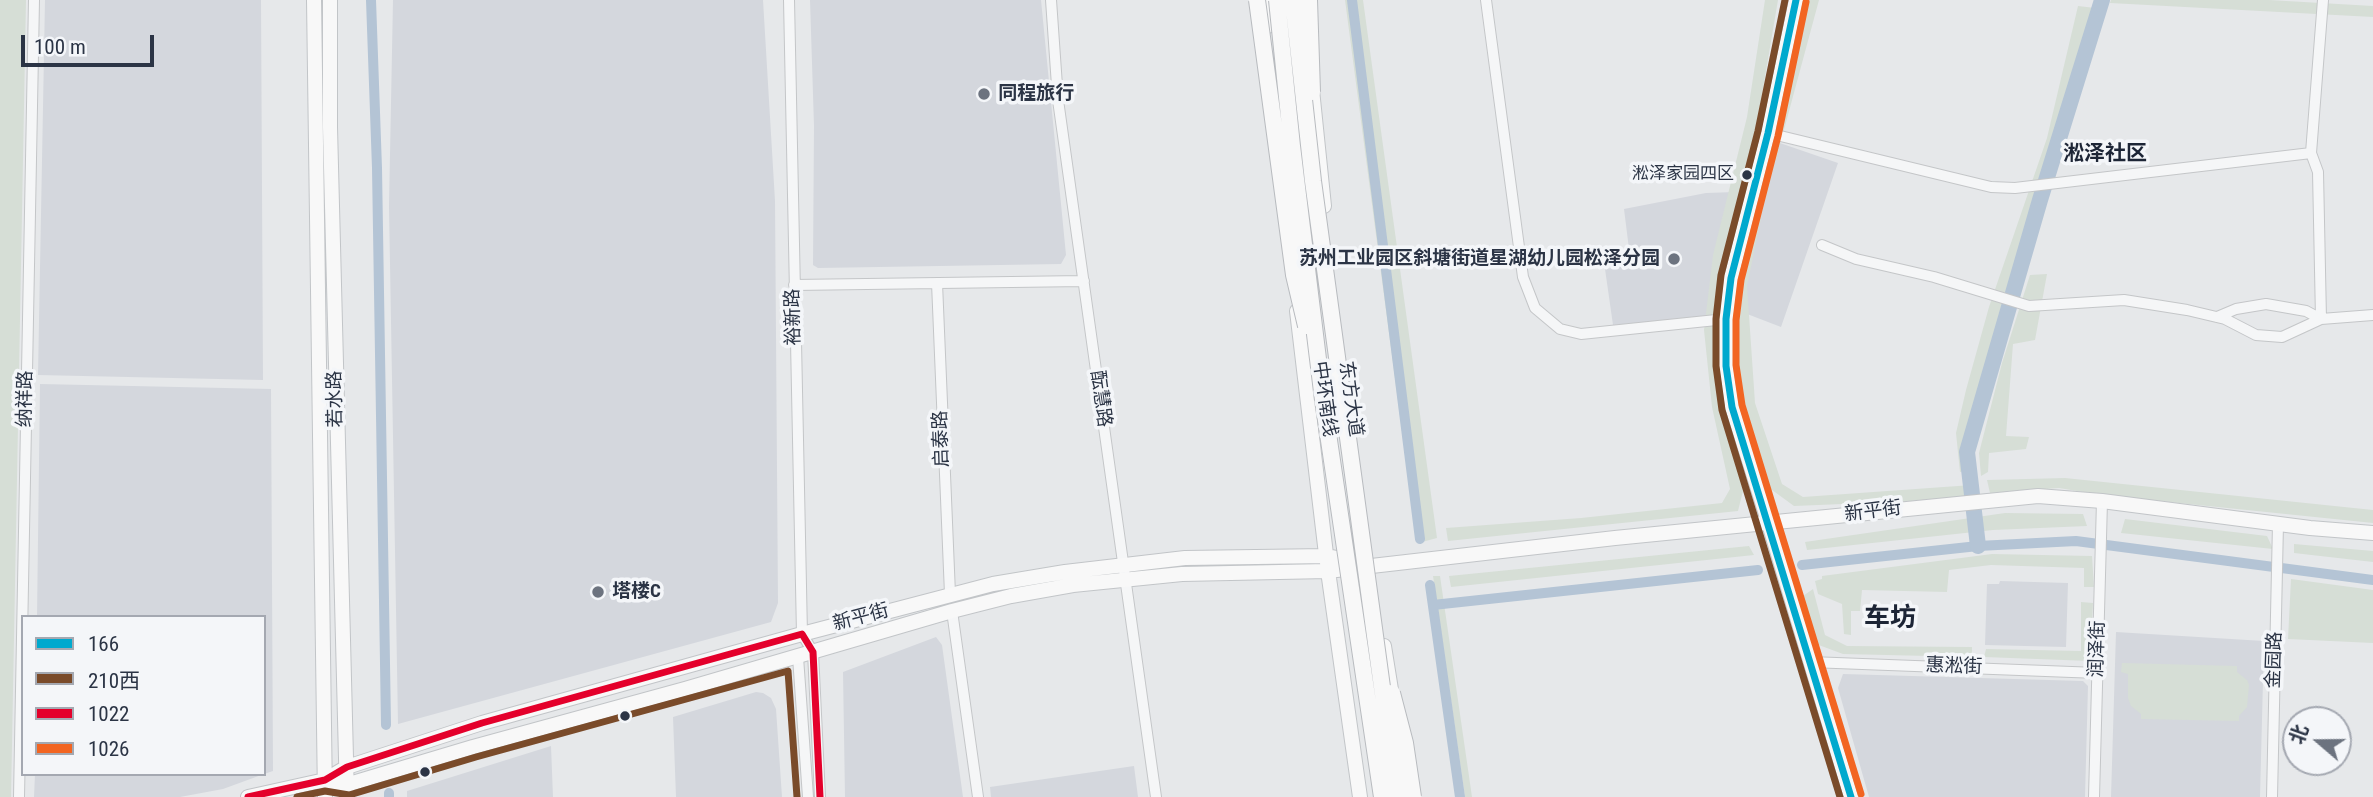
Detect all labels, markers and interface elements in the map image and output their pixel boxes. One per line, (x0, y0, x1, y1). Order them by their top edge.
scale bar (24, 21, 158, 65)
text: 100 m (34, 35, 86, 59)
place label: 同程旅行 (998, 83, 1074, 105)
marker: 同程旅行 (976, 86, 992, 102)
district label: 淞泽社区 (2063, 142, 2147, 168)
place label: 淞泽家园四区 (1632, 165, 1734, 185)
marker: 淞泽家园四区 (1740, 168, 1754, 182)
place label: 苏州工业园区斜塘街道星湖幼儿园松泽分园 (1299, 248, 1660, 270)
marker: 苏州工业园区斜塘街道星湖幼儿园松泽分园 (1666, 251, 1682, 267)
street label: 裕新路 (782, 288, 806, 346)
street label: 中环南线 (1307, 360, 1341, 438)
street label: 东方大道 (1333, 360, 1367, 438)
street label: 酝慧路 (1085, 369, 1115, 429)
street label: 纳祥路 (14, 370, 38, 428)
street label: 若水路 (324, 370, 348, 428)
street label: 启泰路 (930, 410, 954, 468)
street label: 新平街 (1843, 497, 1903, 527)
place label: 塔楼C (612, 581, 661, 603)
marker: 塔楼C (590, 584, 606, 600)
street label: 新平街 (831, 600, 891, 636)
district label: 车坊 (1864, 603, 1916, 635)
legend (21, 615, 266, 776)
street label: 润泽街 (2086, 620, 2110, 678)
street label: 金园路 (2263, 631, 2287, 689)
text: 166 (88, 632, 119, 656)
street label: 惠淞街 (1925, 655, 1983, 679)
text: 210西 (88, 669, 140, 693)
text: 1022 (88, 702, 129, 726)
north arrow (2282, 706, 2352, 776)
unlabelled marker (618, 709, 632, 723)
text: 北 (2285, 721, 2313, 747)
text: 1026 (88, 737, 129, 761)
unlabelled marker (418, 765, 432, 779)

